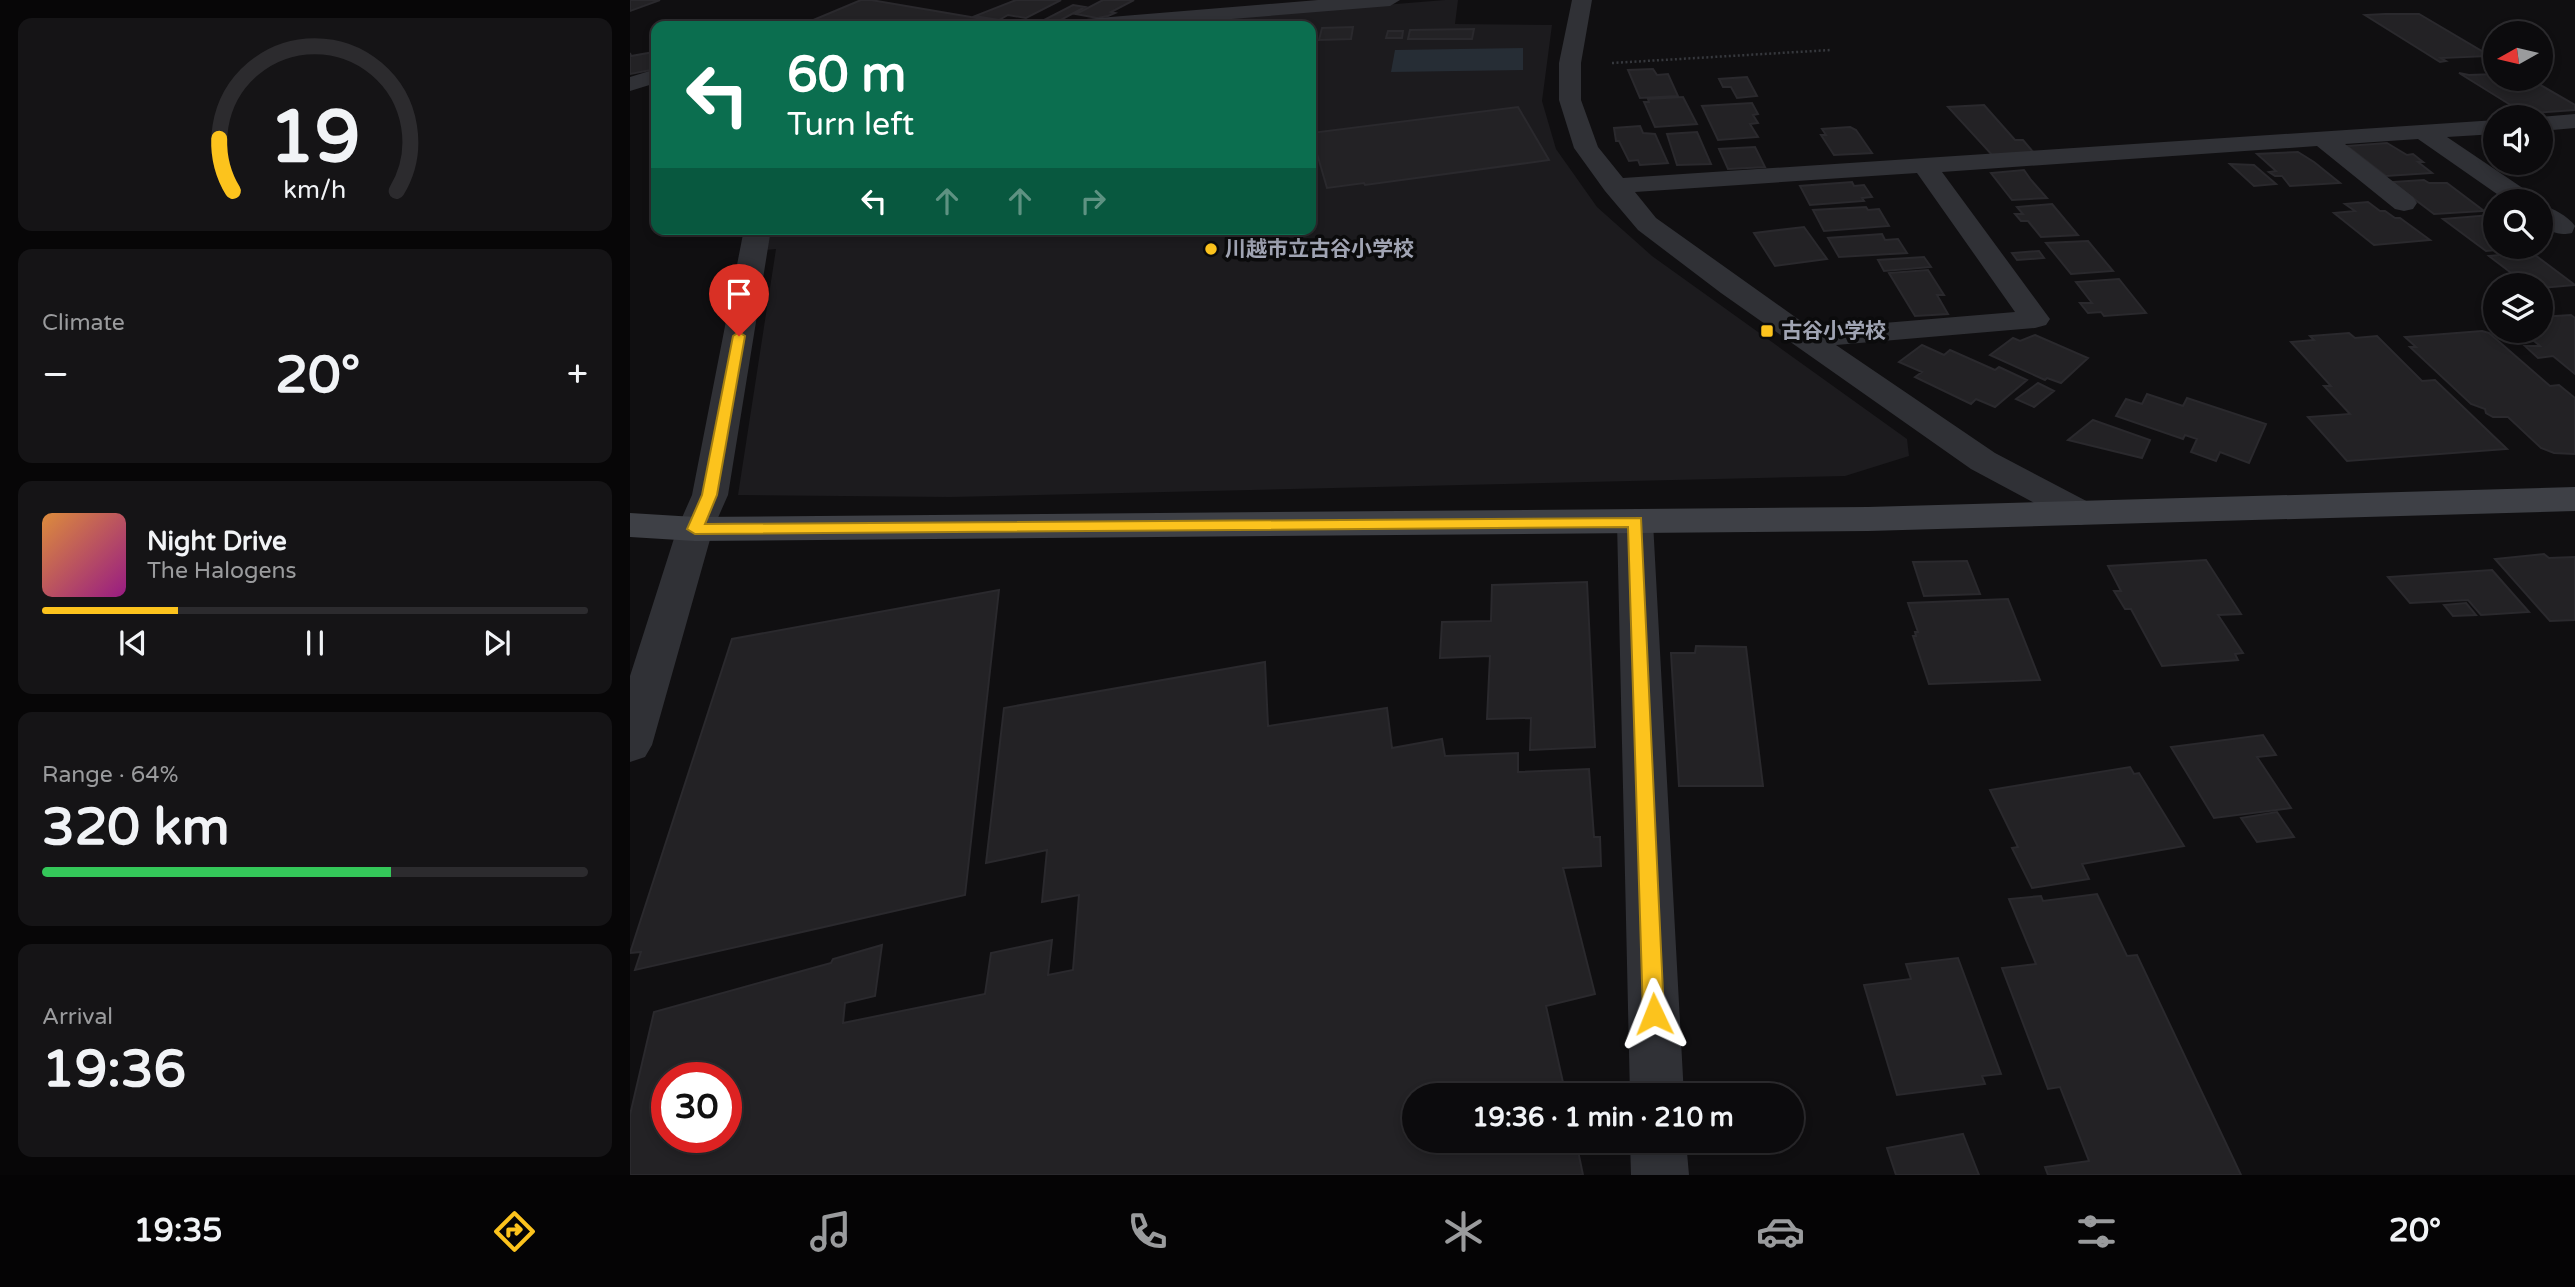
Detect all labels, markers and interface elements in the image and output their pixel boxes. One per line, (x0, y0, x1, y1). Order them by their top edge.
north arrow (2483, 21, 2553, 91)
map controls (2483, 21, 2553, 343)
text: 60 m (787, 46, 906, 105)
icon: left (672, 49, 763, 140)
text: 19 (269, 94, 361, 182)
button: sound (2483, 105, 2553, 175)
text: Turn left (787, 106, 914, 144)
text: km/h (284, 175, 346, 205)
icon: left (855, 182, 893, 220)
icon: ahead (928, 182, 966, 220)
icon: ahead (1001, 182, 1039, 220)
icon: right (1074, 182, 1112, 220)
button: search (2483, 189, 2553, 259)
place label: 川越市立古谷小学校 (1225, 237, 1414, 262)
marker: 川越市立古谷小学校 (1203, 241, 1219, 257)
pin (709, 264, 769, 336)
button: layers (2483, 273, 2553, 343)
icon: arrive (720, 275, 758, 313)
text: Climate (42, 309, 125, 337)
place label: 古谷小学校 (1781, 319, 1886, 344)
marker: 古谷小学校 (1759, 323, 1775, 339)
text: 20° (275, 344, 360, 407)
text: − (42, 352, 69, 398)
text: + (567, 352, 588, 398)
text: Night Drive (147, 526, 287, 557)
text: The Halogens (147, 557, 296, 585)
icon: previous (114, 624, 152, 662)
icon: pause (296, 624, 334, 662)
icon: next (478, 624, 516, 662)
text: Range · 64% (42, 761, 178, 789)
text: 320 km (42, 796, 230, 859)
position arrow (1617, 977, 1691, 1051)
text: Arrival (42, 1003, 113, 1031)
text: 19:36 (42, 1038, 186, 1101)
speed limit sign: 30 (651, 1062, 742, 1153)
text: 19:36 · 1 min · 210 m (1472, 1102, 1734, 1133)
icon: directions (490, 1207, 539, 1256)
icon: music (806, 1207, 855, 1256)
icon: phone (1123, 1207, 1172, 1256)
icon: climate (1439, 1207, 1488, 1256)
icon: car (1756, 1207, 1805, 1256)
icon: filters (2072, 1207, 2121, 1256)
text: 19:35 (134, 1212, 222, 1250)
text: 20° (2389, 1212, 2441, 1250)

